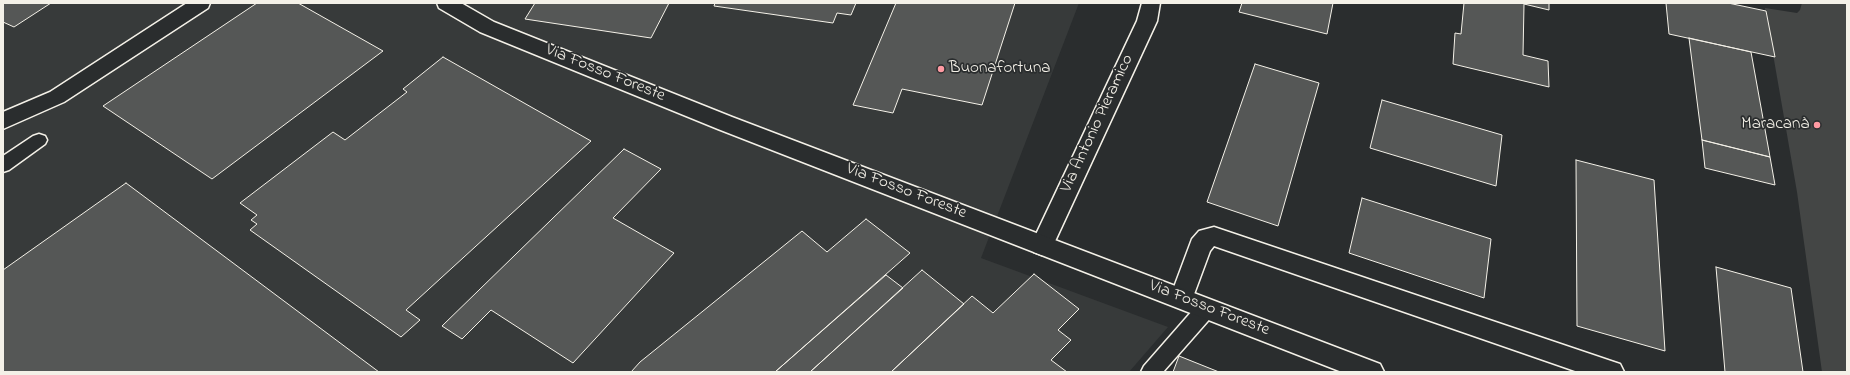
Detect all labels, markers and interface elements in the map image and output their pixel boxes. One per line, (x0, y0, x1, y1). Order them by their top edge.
street label: Via Fosso Foreste (542, 41, 668, 107)
street label: Via Antonio Pieramico (1057, 52, 1139, 196)
place label: Buonafortuna (949, 59, 1050, 79)
marker: Buonafortuna (936, 64, 946, 74)
place label: Maracanà (1741, 115, 1809, 135)
marker: Maracanà (1812, 120, 1822, 130)
street label: Via Fosso Foreste (843, 160, 969, 224)
street label: Via Fosso Foreste (1146, 277, 1272, 341)

